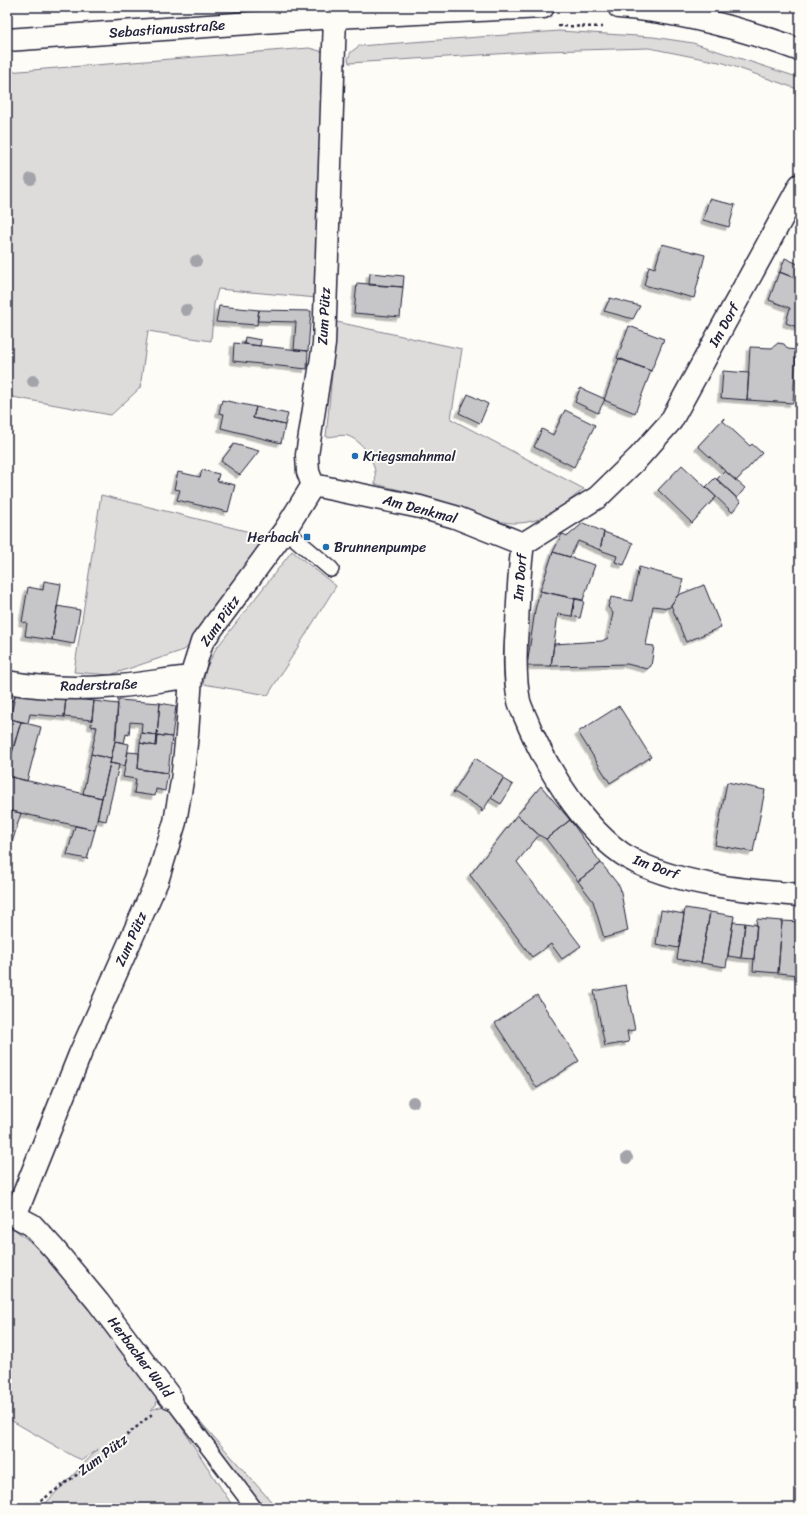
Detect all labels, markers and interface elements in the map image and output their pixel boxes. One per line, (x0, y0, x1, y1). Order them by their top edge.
street label: Sebastianusstraße (108, 12, 226, 46)
street label: Zum Pütz (310, 286, 338, 346)
street label: Im Dorf (701, 297, 747, 353)
place label: Kriegsmahnmal (363, 444, 457, 469)
marker: Kriegsmahnmal (350, 451, 360, 461)
street label: Am Denkmal (379, 487, 461, 531)
place label: Herbach (247, 525, 299, 550)
marker: Herbach (302, 532, 312, 542)
place label: Brunnenpumpe (334, 535, 426, 560)
marker: Brunnenpumpe (321, 542, 331, 552)
street label: Im Dorf (505, 550, 535, 603)
street label: Zum Pütz (193, 590, 247, 652)
street label: Raderstraße (60, 671, 138, 699)
street label: Im Dorf (629, 847, 684, 887)
street label: Zum Pütz (108, 907, 154, 971)
street label: Herbacher Wald (101, 1311, 180, 1405)
street label: Zum Pütz (72, 1427, 134, 1482)

